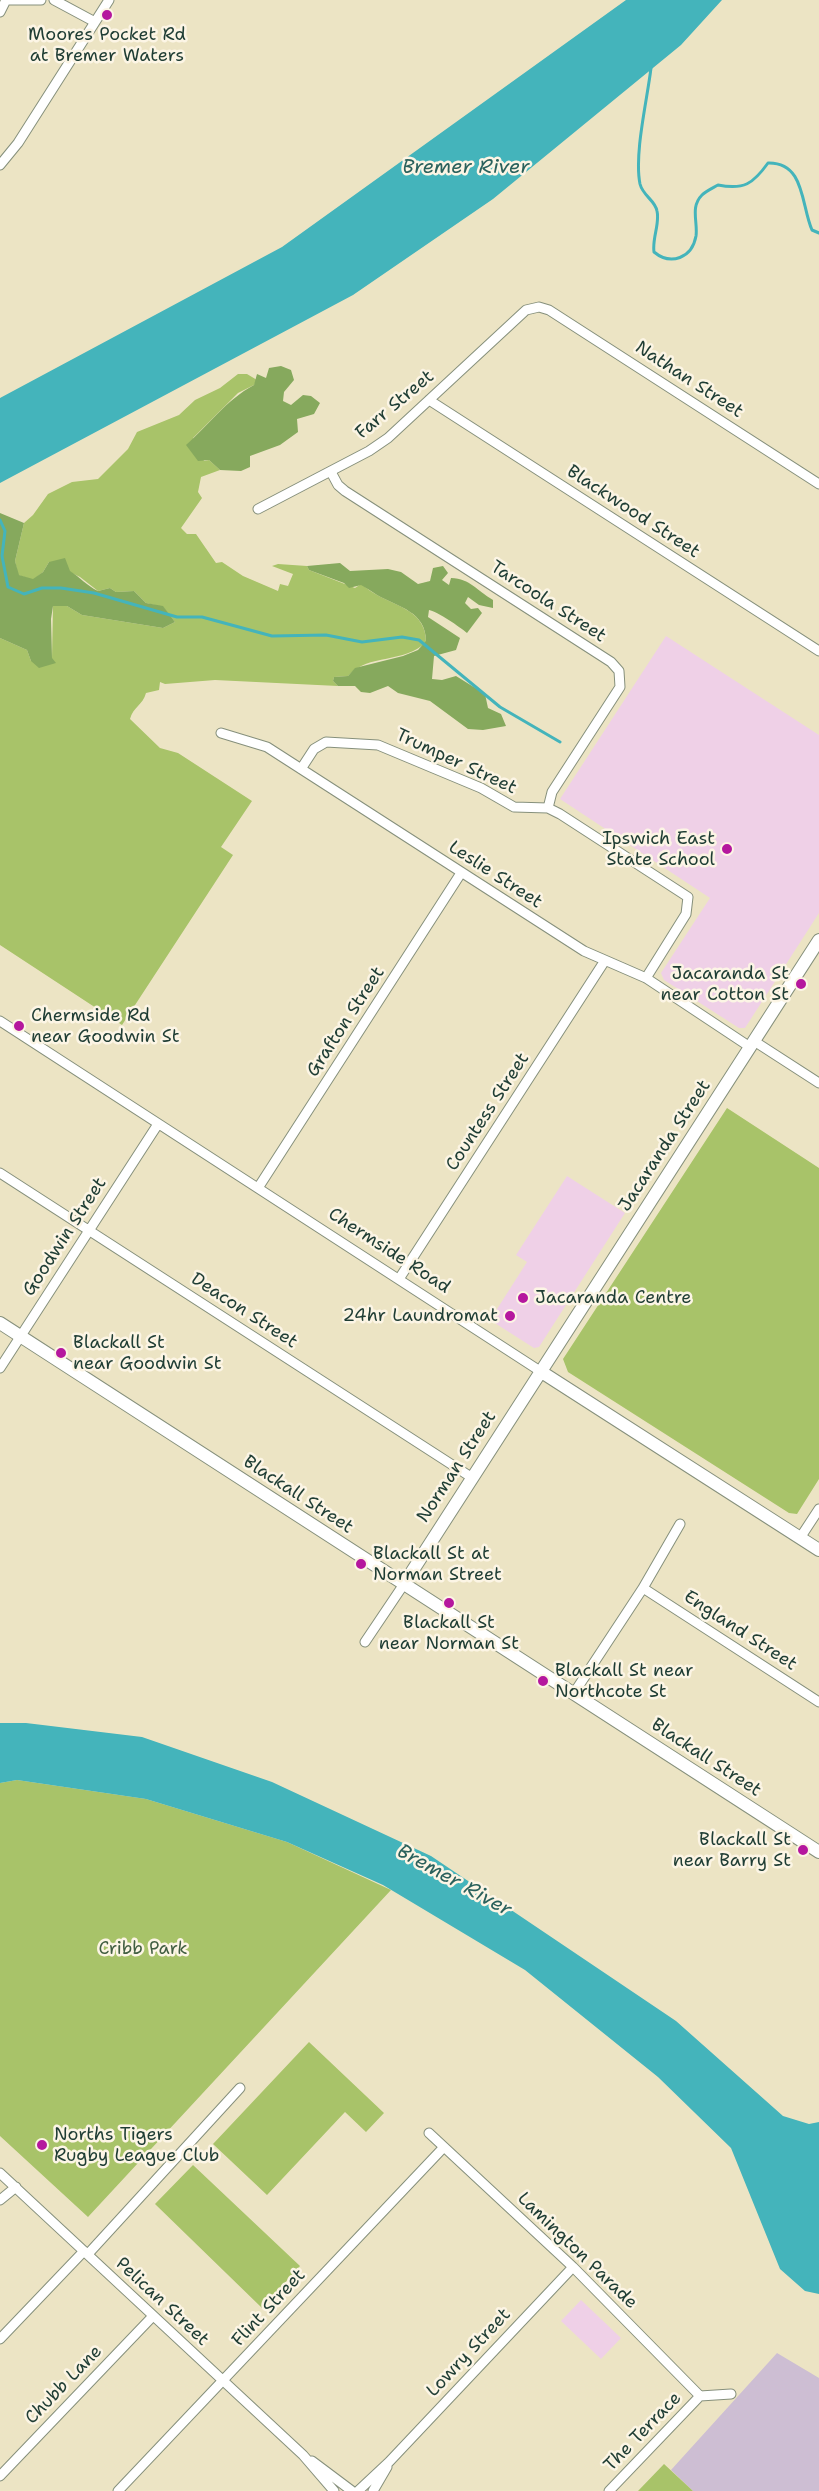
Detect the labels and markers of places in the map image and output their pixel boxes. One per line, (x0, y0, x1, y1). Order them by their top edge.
marker: Moores Pocket Rd at Bremer Waters (100, 8, 114, 22)
place label: Moores Pocket Rd at Bremer Waters (28, 24, 186, 66)
place label: Ipswich East State School (602, 828, 715, 870)
marker: Ipswich East State School (720, 842, 734, 856)
place label: Jacaranda St near Cotton St (660, 963, 789, 1006)
marker: Jacaranda St near Cotton St (794, 977, 808, 991)
place label: Chermside Rd near Goodwin St (31, 1005, 180, 1048)
marker: Chermside Rd near Goodwin St (12, 1019, 26, 1033)
place label: Jacaranda Centre (535, 1287, 692, 1309)
marker: Jacaranda Centre (516, 1291, 530, 1305)
place label: 24hr Laundromat (343, 1305, 498, 1327)
marker: 24hr Laundromat (503, 1309, 517, 1323)
place label: Blackall St near Goodwin St (73, 1332, 222, 1374)
marker: Blackall St near Goodwin St (54, 1346, 68, 1360)
place label: Blackall St at Norman Street (373, 1543, 502, 1586)
marker: Blackall St at Norman Street (354, 1557, 368, 1571)
marker: Blackall St near Norman St (442, 1596, 456, 1610)
place label: Blackall St near Norman St (379, 1612, 519, 1654)
place label: Blackall St near Northcote St (555, 1660, 693, 1702)
marker: Blackall St near Northcote St (536, 1674, 550, 1688)
place label: Blackall St near Barry St (673, 1829, 791, 1872)
marker: Blackall St near Barry St (796, 1843, 810, 1857)
place label: Norths Tigers Rugby League Club (54, 2124, 219, 2166)
marker: Norths Tigers Rugby League Club (35, 2138, 49, 2152)

